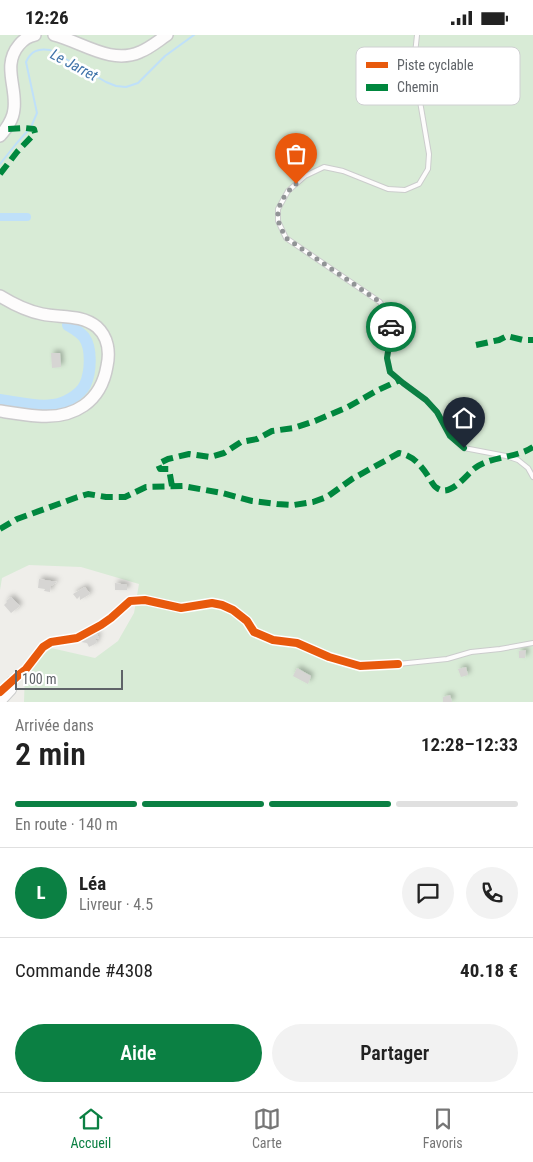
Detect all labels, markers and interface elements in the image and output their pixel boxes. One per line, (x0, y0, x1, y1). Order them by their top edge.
text: 12:26 (25, 6, 69, 29)
water label: Le Jarret (47, 45, 101, 85)
legend (356, 47, 520, 105)
text: Piste cyclable (397, 57, 474, 73)
text: Chemin (397, 79, 439, 95)
pin (275, 133, 317, 184)
icon: bag (282, 140, 310, 168)
courier (366, 302, 416, 352)
icon: car (377, 313, 405, 341)
pin (443, 397, 485, 448)
icon: home (450, 404, 478, 432)
scale bar (15, 667, 122, 690)
text: 100 m (22, 671, 57, 687)
text: Arrivée dans (15, 716, 94, 735)
text: 12:28–12:33 (421, 733, 518, 756)
text: 2 min (15, 735, 86, 773)
text: En route · 140 m (15, 815, 118, 834)
button: chat (402, 867, 454, 919)
button: phone (466, 867, 518, 919)
text: Léa (79, 872, 106, 895)
text: L (36, 881, 46, 904)
text: Livreur · 4.5 (79, 895, 153, 914)
text: Commande #4308 (15, 959, 153, 982)
text: 40.18 € (460, 959, 518, 982)
button: Aide (15, 1024, 262, 1082)
button: Partager (272, 1024, 518, 1082)
tab: Accueil (70, 1105, 111, 1151)
tab: Carte (252, 1105, 282, 1151)
tab: Favoris (423, 1105, 463, 1151)

